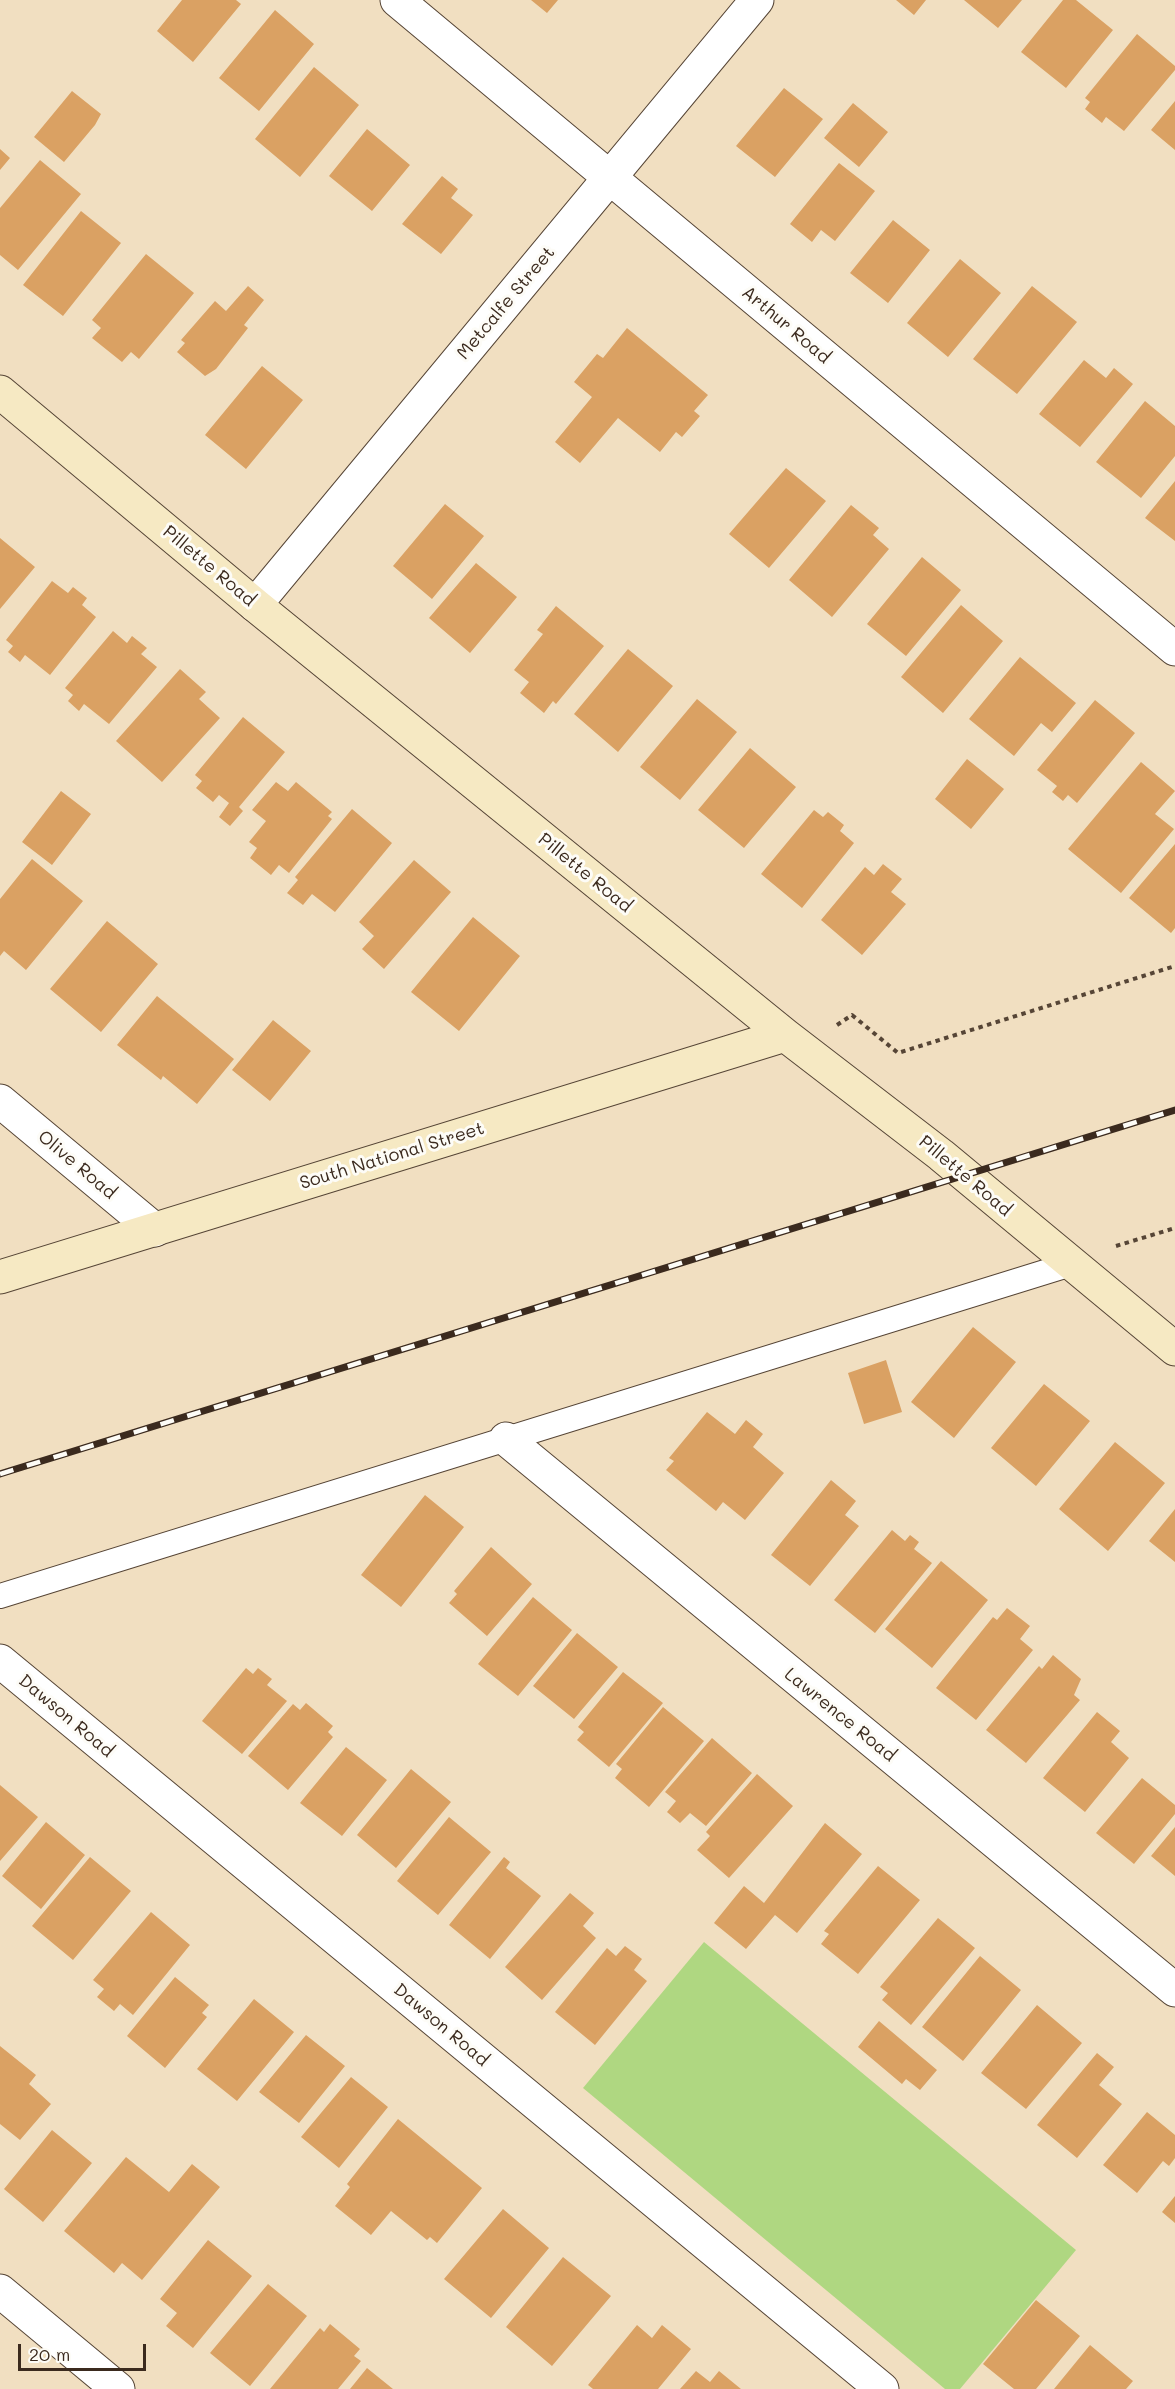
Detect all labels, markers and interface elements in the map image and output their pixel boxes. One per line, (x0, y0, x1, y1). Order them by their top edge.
street label: Metcalfe Street (452, 242, 560, 364)
street label: Arthur Road (737, 282, 835, 368)
street label: Pillette Road (158, 521, 260, 611)
street label: Pillette Road (534, 829, 636, 917)
street label: South National Street (297, 1118, 487, 1194)
street label: Olive Road (33, 1126, 121, 1204)
street label: Pillette Road (914, 1131, 1016, 1221)
street label: Lawrence Road (780, 1663, 900, 1767)
street label: Dawson Road (14, 1670, 118, 1762)
street label: Dawson Road (389, 1979, 493, 2071)
scale bar (21, 2332, 148, 2370)
text: 20 m (29, 2342, 70, 2366)

